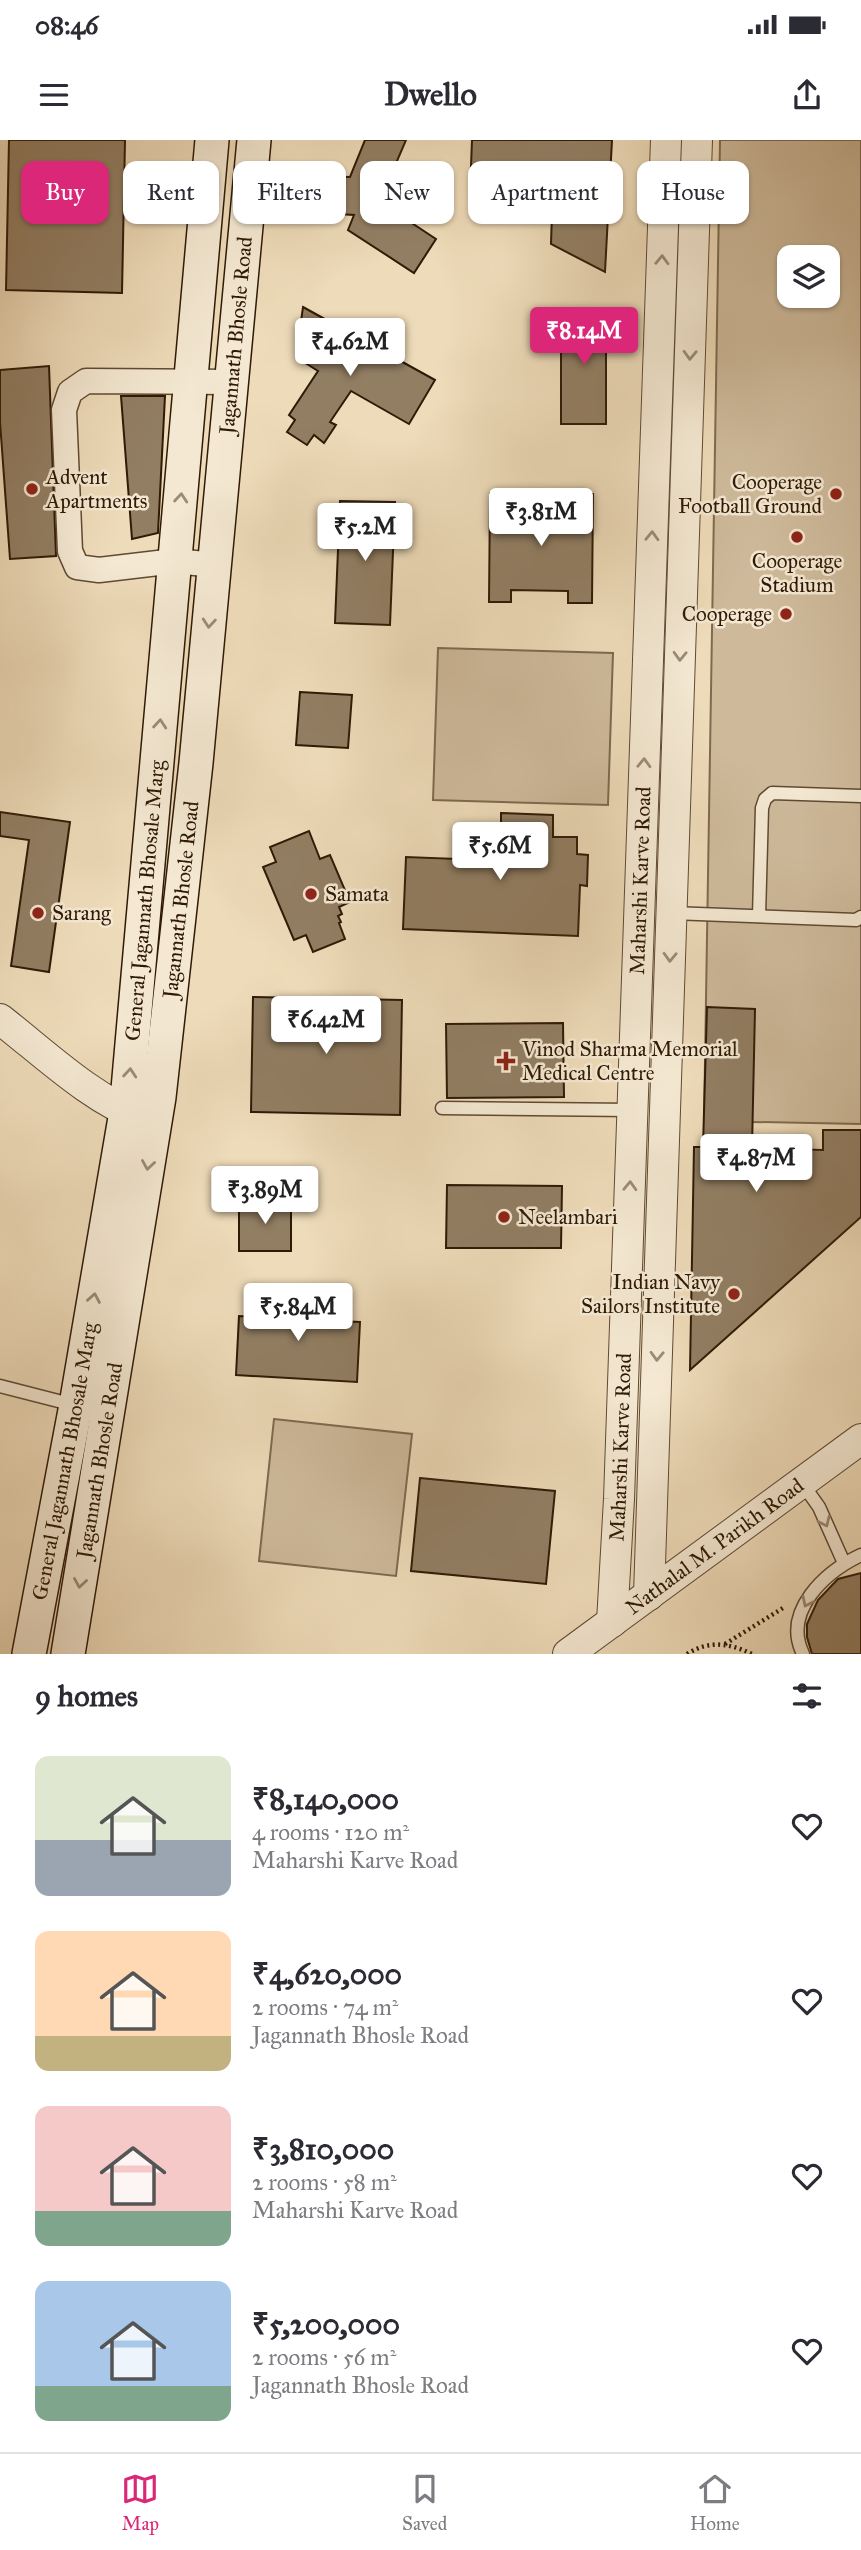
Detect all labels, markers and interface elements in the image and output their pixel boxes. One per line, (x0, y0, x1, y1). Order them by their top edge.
text: 08:46 (35, 9, 98, 41)
text: Dwello (384, 75, 477, 114)
icon: menu (35, 76, 73, 114)
icon: share (788, 76, 826, 114)
chip: Buy (21, 161, 109, 224)
chip: Rent (123, 161, 219, 224)
chip: Filters (233, 161, 346, 224)
chip: New (360, 161, 454, 224)
chip: Apartment (468, 161, 623, 224)
chip: House (637, 161, 749, 224)
street label: Jagannath Bhosle Road (213, 235, 258, 437)
map controls (777, 245, 840, 308)
button: layers (777, 245, 840, 308)
one-way arrow (654, 254, 670, 264)
pin: ₹8.14M (527, 308, 641, 367)
text: ₹8.14M (546, 316, 622, 344)
pin: ₹4.62M (293, 318, 407, 378)
text: ₹4.62M (311, 327, 389, 355)
one-way arrow (682, 350, 697, 361)
place label: Advent Apartments (45, 464, 148, 514)
place label: Cooperage Football Ground (678, 469, 822, 519)
marker: Advent Apartments (24, 481, 40, 497)
marker: Cooperage Football Ground (828, 486, 844, 502)
pin: ₹3.81M (484, 488, 598, 548)
one-way arrow (173, 492, 188, 503)
text: ₹3.81M (505, 497, 577, 525)
pin: ₹5.2M (316, 504, 414, 563)
text: ₹5.2M (333, 512, 397, 540)
marker: Cooperage Stadium (789, 529, 805, 545)
one-way arrow (645, 530, 660, 541)
place label: Cooperage Stadium (752, 548, 842, 598)
place label: Cooperage (682, 601, 772, 627)
marker: Cooperage (778, 606, 794, 622)
one-way arrow (202, 618, 217, 629)
one-way arrow (672, 651, 688, 662)
one-way arrow (153, 719, 168, 730)
one-way arrow (637, 757, 652, 768)
street label: General Jagannath Bhosale Marg (119, 759, 170, 1042)
street label: Maharshi Karve Road (624, 786, 657, 975)
street label: Jagannath Bhosle Road (157, 799, 205, 1002)
pin: ₹5.6M (451, 822, 549, 882)
text: ₹5.6M (468, 831, 532, 859)
place label: Samata (325, 881, 389, 907)
marker: Samata (303, 886, 319, 902)
place label: Sarang (52, 900, 111, 926)
marker: Sarang (30, 905, 46, 921)
one-way arrow (662, 952, 678, 963)
pin: ₹6.42M (269, 996, 383, 1056)
text: ₹6.42M (287, 1005, 365, 1033)
place label: Vinod Sharma Memorial Medical Centre (521, 1036, 738, 1086)
marker: Vinod Sharma Memorial Medical Centre (496, 1051, 516, 1071)
one-way arrow (122, 1067, 137, 1079)
pin: ₹4.87M (699, 1135, 813, 1194)
text: ₹4.87M (716, 1143, 796, 1171)
one-way arrow (141, 1159, 156, 1171)
pin: ₹3.89M (208, 1166, 322, 1226)
text: ₹3.89M (227, 1175, 303, 1203)
one-way arrow (622, 1181, 637, 1192)
place label: Neelambari (518, 1204, 618, 1230)
marker: Neelambari (496, 1209, 512, 1225)
place label: Indian Navy Sailors Institute (581, 1269, 721, 1319)
pin: ₹5.84M (241, 1284, 355, 1343)
marker: Indian Navy Sailors Institute (726, 1286, 742, 1302)
one-way arrow (86, 1292, 101, 1304)
text: ₹5.84M (260, 1292, 336, 1320)
street label: General Jagannath Bhosale Marg (26, 1320, 103, 1602)
one-way arrow (649, 1350, 664, 1361)
street label: Maharshi Karve Road (604, 1352, 637, 1542)
street label: Jagannath Bhosle Road (70, 1360, 129, 1563)
street label: Nathalal M. Parikh Road (621, 1472, 809, 1620)
one-way arrow (817, 1514, 831, 1527)
one-way arrow (73, 1577, 88, 1589)
one-way arrow (801, 1595, 815, 1607)
icon: filters (788, 1677, 826, 1715)
text: 9 homes (35, 1678, 138, 1714)
text: ₹8,140,000 (252, 1781, 399, 1817)
icon: home (91, 1784, 175, 1868)
icon: heart (788, 1807, 826, 1845)
text: 4 rooms · 120 m² (252, 1818, 409, 1846)
text: Maharshi Karve Road (252, 1846, 458, 1874)
text: ₹4,620,000 (252, 1956, 402, 1992)
icon: home (91, 1959, 175, 2043)
icon: heart (788, 1982, 826, 2020)
text: 2 rooms · 74 m² (252, 1993, 398, 2021)
text: Jagannath Bhosle Road (252, 2021, 469, 2049)
text: ₹3,810,000 (252, 2131, 394, 2167)
icon: home (91, 2134, 175, 2218)
icon: heart (788, 2157, 826, 2195)
text: 2 rooms · 58 m² (252, 2168, 397, 2196)
text: Maharshi Karve Road (252, 2196, 458, 2224)
text: ₹5,200,000 (252, 2306, 400, 2342)
icon: home (91, 2309, 175, 2393)
icon: heart (788, 2332, 826, 2370)
text: 2 rooms · 56 m² (252, 2343, 396, 2371)
text: Jagannath Bhosle Road (252, 2371, 469, 2399)
tab: Map (121, 2470, 159, 2535)
tab: Saved (402, 2470, 447, 2535)
tab: Home (690, 2470, 740, 2535)

